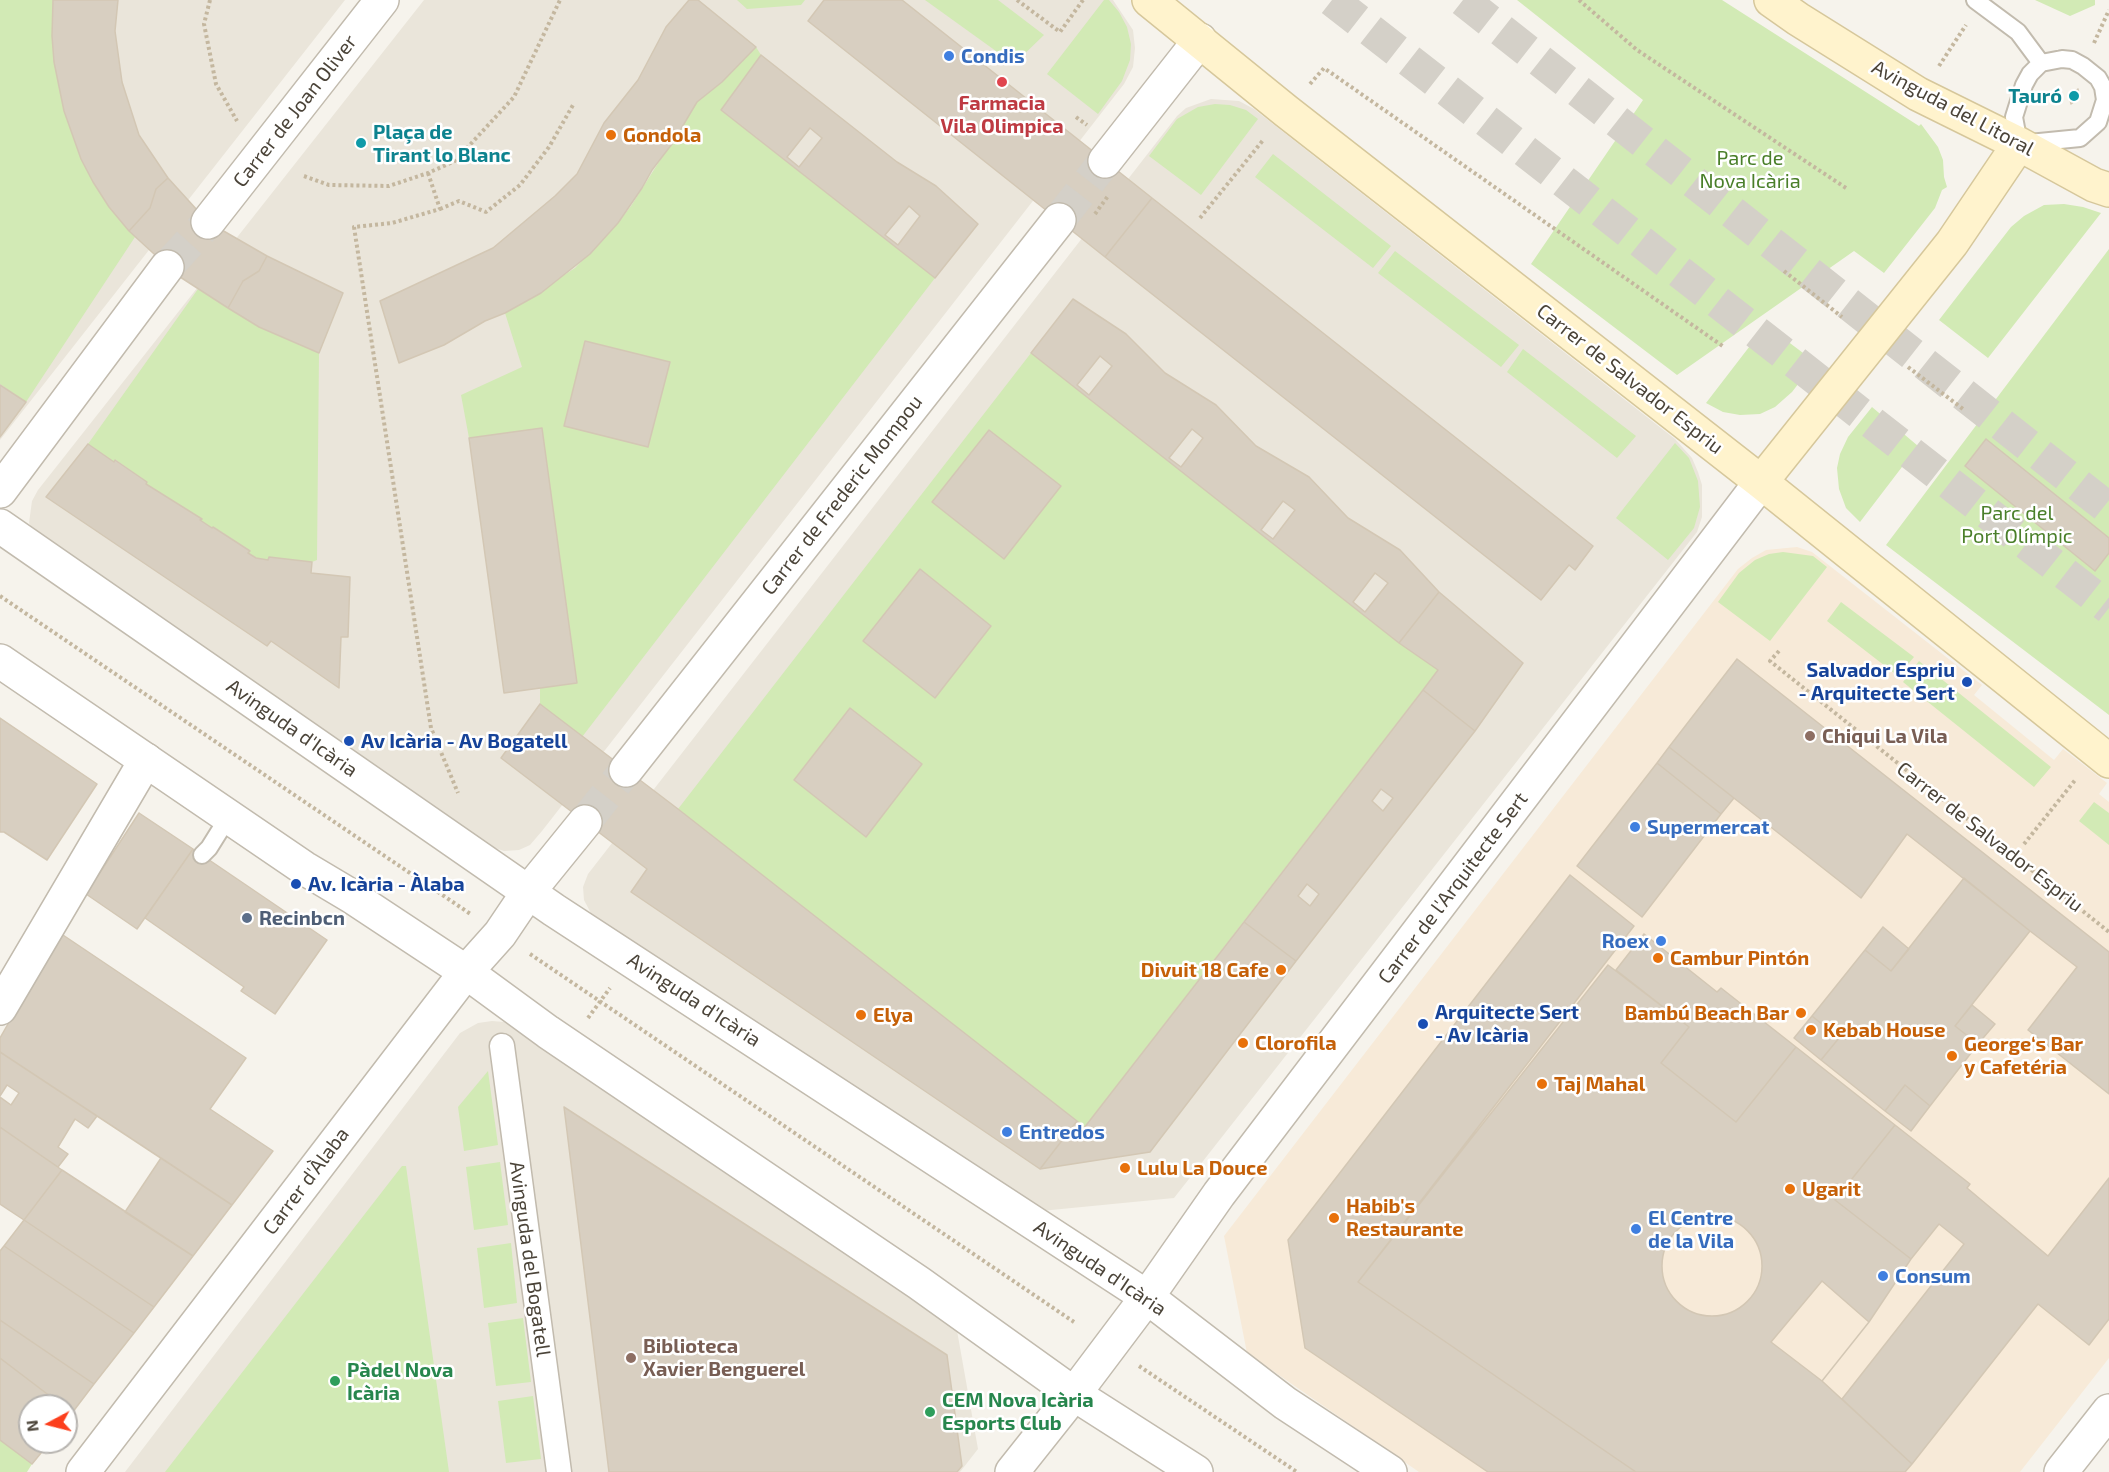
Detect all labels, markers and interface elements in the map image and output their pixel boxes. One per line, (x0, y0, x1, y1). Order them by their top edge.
street label: Carrer de Joan Oliver (228, 30, 362, 192)
place label: Condis (961, 44, 1025, 68)
marker: Condis (942, 49, 956, 63)
street label: Avinguda del Litoral (1868, 55, 2038, 161)
marker: Farmacia Vila Olimpica (995, 75, 1009, 89)
place label: Tauró (2008, 84, 2062, 108)
marker: Tauró (2067, 89, 2081, 103)
place label: Farmacia Vila Olimpica (940, 91, 1064, 138)
place label: Plaça de Tirant lo Blanc (373, 120, 511, 167)
place label: Gondola (623, 123, 701, 147)
marker: Gondola (604, 128, 618, 142)
marker: Plaça de Tirant lo Blanc (354, 136, 368, 150)
park label: Parc de Nova Icària (1699, 146, 1801, 193)
street label: Carrer de Salvador Espriu (1532, 299, 1728, 459)
street label: Carrer de Frederic Mompou (756, 390, 928, 600)
park label: Parc del Port Olímpic (1961, 501, 2073, 548)
place label: Salvador Espriu - Arquitecte Sert (1798, 658, 1955, 705)
street label: Avinguda d'Icària (222, 674, 362, 782)
marker: Salvador Espriu - Arquitecte Sert (1960, 675, 1974, 689)
place label: Chiqui La Vila (1822, 724, 1948, 748)
place label: Av Icària - Av Bogatell (361, 729, 567, 753)
marker: Chiqui La Vila (1803, 729, 1817, 743)
marker: Av Icària - Av Bogatell (342, 734, 356, 748)
street label: Carrer de Salvador Espriu (1892, 757, 2088, 917)
street label: Carrer de l'Arquitecte Sert (1373, 788, 1533, 988)
place label: Supermercat (1647, 815, 1769, 839)
marker: Supermercat (1628, 820, 1642, 834)
place label: Av. Icària - Àlaba (308, 872, 465, 896)
marker: Av. Icària - Àlaba (289, 877, 303, 891)
place label: Recinbcn (259, 906, 345, 930)
marker: Recinbcn (240, 911, 254, 925)
place label: Roex (1602, 929, 1649, 953)
marker: Roex (1654, 934, 1668, 948)
place label: Cambur Pintón (1670, 946, 1809, 970)
street label: Avinguda d'Icària (623, 948, 765, 1052)
marker: Cambur Pintón (1651, 951, 1665, 965)
place label: Divuit 18 Cafe (1141, 958, 1269, 982)
marker: Divuit 18 Cafe (1274, 963, 1288, 977)
place label: Arquitecte Sert - Av Icària (1435, 1000, 1579, 1047)
place label: Bambú Beach Bar (1624, 1001, 1789, 1025)
place label: Elya (873, 1003, 913, 1027)
marker: Bambú Beach Bar (1794, 1006, 1808, 1020)
marker: Elya (854, 1008, 868, 1022)
marker: Arquitecte Sert - Av Icària (1416, 1017, 1430, 1031)
place label: Kebab House (1823, 1018, 1945, 1042)
marker: Kebab House (1804, 1023, 1818, 1037)
place label: Clorofila (1255, 1031, 1337, 1055)
place label: George‘s Bar y Cafetéria (1964, 1032, 2083, 1079)
marker: Clorofila (1236, 1036, 1250, 1050)
marker: George‘s Bar y Cafetéria (1945, 1049, 1959, 1063)
place label: Taj Mahal (1554, 1072, 1645, 1096)
marker: Taj Mahal (1535, 1077, 1549, 1091)
place label: Entredos (1019, 1120, 1105, 1144)
street label: Carrer d'Àlaba (258, 1123, 354, 1239)
marker: Entredos (1000, 1125, 1014, 1139)
place label: Lulu La Douce (1137, 1156, 1267, 1180)
street label: Avinguda del Bogatell (504, 1160, 556, 1358)
marker: Lulu La Douce (1118, 1161, 1132, 1175)
place label: Ugarit (1802, 1177, 1861, 1201)
marker: Ugarit (1783, 1182, 1797, 1196)
place label: Habib's Restaurante (1346, 1194, 1464, 1241)
place label: El Centre de la Vila (1648, 1206, 1734, 1253)
marker: Habib's Restaurante (1327, 1211, 1341, 1225)
street label: Avinguda d'Icària (1029, 1215, 1171, 1321)
marker: El Centre de la Vila (1629, 1222, 1643, 1236)
place label: Consum (1895, 1264, 1971, 1288)
marker: Consum (1876, 1269, 1890, 1283)
place label: Biblioteca Xavier Benguerel (643, 1334, 805, 1381)
marker: Biblioteca Xavier Benguerel (624, 1351, 638, 1365)
place label: Pàdel Nova Icària (347, 1358, 453, 1405)
marker: Pàdel Nova Icària (328, 1374, 342, 1388)
place label: CEM Nova Icària Esports Club (942, 1388, 1094, 1435)
north arrow (18, 1394, 78, 1454)
marker: CEM Nova Icària Esports Club (923, 1405, 937, 1419)
text: N (21, 1419, 42, 1433)

